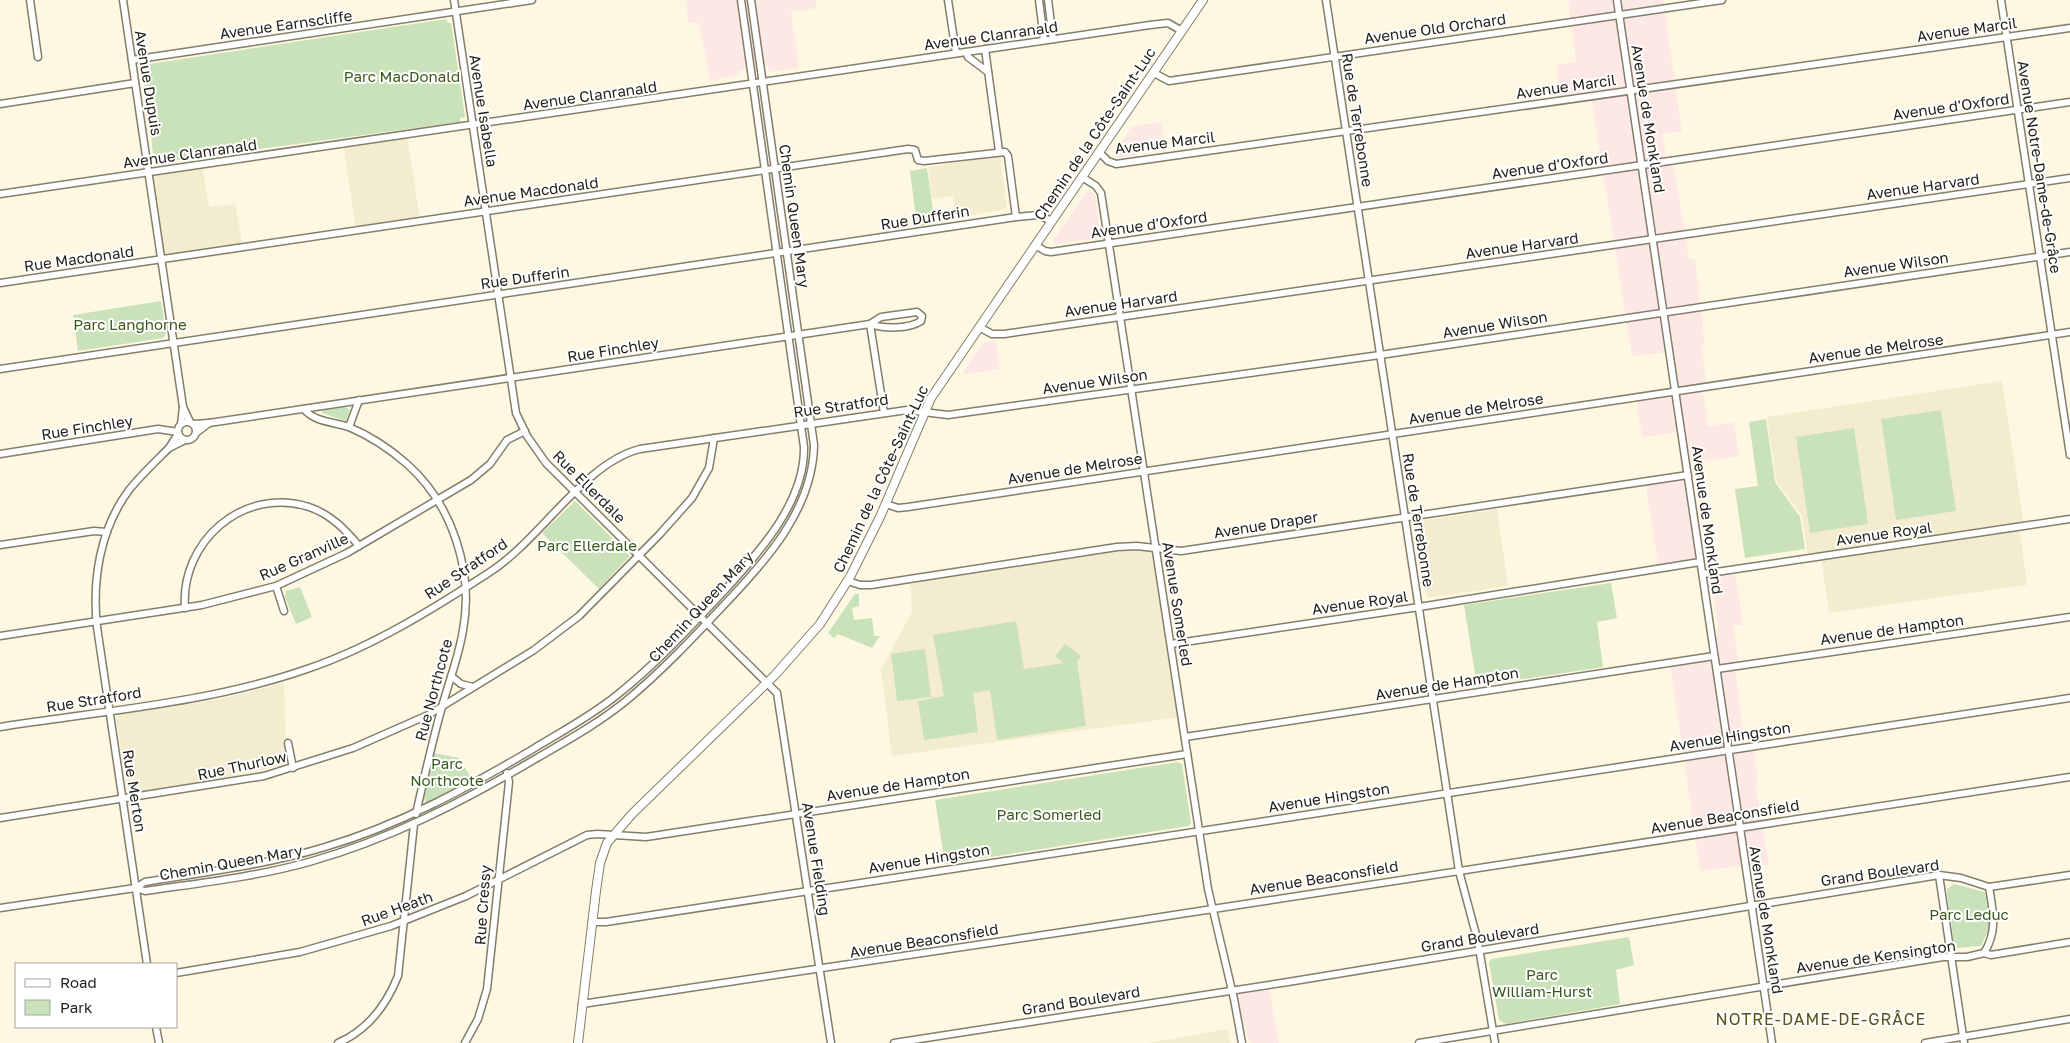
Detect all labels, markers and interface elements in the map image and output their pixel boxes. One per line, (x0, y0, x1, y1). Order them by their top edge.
street label: Avenue Earnscliffe (218, 6, 354, 42)
street label: Avenue Old Orchard (1363, 9, 1507, 47)
street label: Avenue Marcil (1916, 13, 2018, 45)
street label: Avenue Clanranald (923, 17, 1059, 53)
street label: Avenue Dupuis (132, 29, 166, 137)
street label: Chemin de la Côte-Saint-Luc (1029, 44, 1159, 223)
street label: Avenue de Monkland (1628, 44, 1670, 194)
street label: Rue de Terrebonne (1339, 52, 1378, 188)
street label: Avenue Isabella (466, 53, 502, 168)
street label: Avenue Notre-Dame-de-Grâce (2014, 59, 2066, 275)
park label: Parc MacDonald (344, 67, 460, 85)
street label: Avenue Marcil (1515, 70, 1617, 102)
street label: Avenue Clanranald (522, 77, 658, 113)
street label: Avenue d'Oxford (1891, 89, 2010, 123)
street label: Avenue Marcil (1114, 127, 1216, 157)
street label: Avenue Clanranald (122, 135, 258, 171)
street label: Chemin Queen Mary (776, 143, 814, 290)
street label: Avenue d'Oxford (1490, 148, 1609, 182)
street label: Avenue Harvard (1865, 169, 1981, 203)
street label: Avenue Macdonald (462, 173, 599, 209)
street label: Rue Dufferin (879, 201, 971, 233)
street label: Avenue d'Oxford (1089, 207, 1208, 241)
street label: Avenue Harvard (1464, 228, 1580, 262)
street label: Rue Macdonald (23, 241, 135, 275)
street label: Avenue Wilson (1842, 248, 1950, 280)
street label: Rue Dufferin (479, 262, 571, 292)
street label: Avenue Harvard (1063, 286, 1179, 320)
street label: Avenue Wilson (1441, 307, 1549, 341)
park label: Parc Langhorne (73, 315, 187, 333)
street label: Avenue de Melrose (1807, 330, 1945, 366)
street label: Rue Finchley (566, 333, 660, 365)
street label: Avenue Wilson (1041, 365, 1149, 397)
street label: Chemin de la Côte-Saint-Luc (829, 382, 932, 575)
street label: Avenue de Melrose (1407, 388, 1545, 428)
street label: Rue Stratford (792, 389, 890, 421)
street label: Rue Finchley (40, 411, 134, 443)
street label: Avenue de Monkland (1689, 444, 1727, 595)
street label: Rue Ellerdale (550, 446, 630, 527)
street label: Avenue de Melrose (1006, 448, 1144, 488)
street label: Rue de Terrebonne (1400, 452, 1439, 588)
street label: Avenue Draper (1213, 507, 1319, 541)
street label: Avenue Royal (1835, 517, 1933, 549)
street label: Rue Granville (256, 528, 351, 584)
street label: Rue Stratford (421, 534, 510, 602)
park label: Parc Ellerdale (537, 536, 637, 554)
street label: Avenue Somerled (1159, 540, 1197, 667)
street label: Chemin Queen Mary (644, 547, 757, 665)
street label: Avenue Royal (1311, 586, 1409, 618)
street label: Avenue de Hampton (1819, 610, 1965, 648)
street label: Rue Northcote (411, 636, 455, 743)
street label: Avenue de Hampton (1374, 663, 1520, 703)
street label: Rue Stratford (45, 683, 143, 715)
street label: Avenue Hingston (1668, 718, 1792, 755)
street label: Rue Thurlow (196, 747, 288, 783)
street label: Rue Merton (120, 748, 150, 833)
park label: Parc Northcote (410, 754, 484, 789)
street label: Avenue de Hampton (825, 764, 971, 804)
street label: Avenue Hingston (1267, 779, 1391, 816)
street label: Avenue Beaconsfield (1649, 795, 1801, 837)
street label: Avenue Fielding (799, 801, 835, 917)
park label: Parc Somerled (997, 805, 1101, 823)
street label: Chemin Queen Mary (158, 840, 304, 883)
street label: Avenue Hingston (867, 840, 991, 877)
street label: Avenue de Monkland (1746, 845, 1788, 995)
street label: Grand Boulevard (1819, 855, 1940, 889)
street label: Avenue Beaconsfield (1248, 856, 1400, 898)
street label: Rue Cressy (470, 864, 494, 946)
street label: Rue Heath (358, 887, 435, 929)
park label: Parc Leduc (1929, 905, 2009, 923)
street label: Avenue Beaconsfield (848, 919, 1000, 961)
street label: Grand Boulevard (1419, 919, 1540, 955)
street label: Avenue de Kensington (1795, 936, 1957, 976)
legend (15, 963, 178, 1028)
park label: Parc William-Hurst (1492, 965, 1592, 1000)
text: Road (60, 973, 97, 991)
street label: Grand Boulevard (1020, 982, 1141, 1018)
text: Park (60, 998, 93, 1016)
district label: NOTRE-DAME-DE-GRÂCE (1716, 1009, 1926, 1029)

